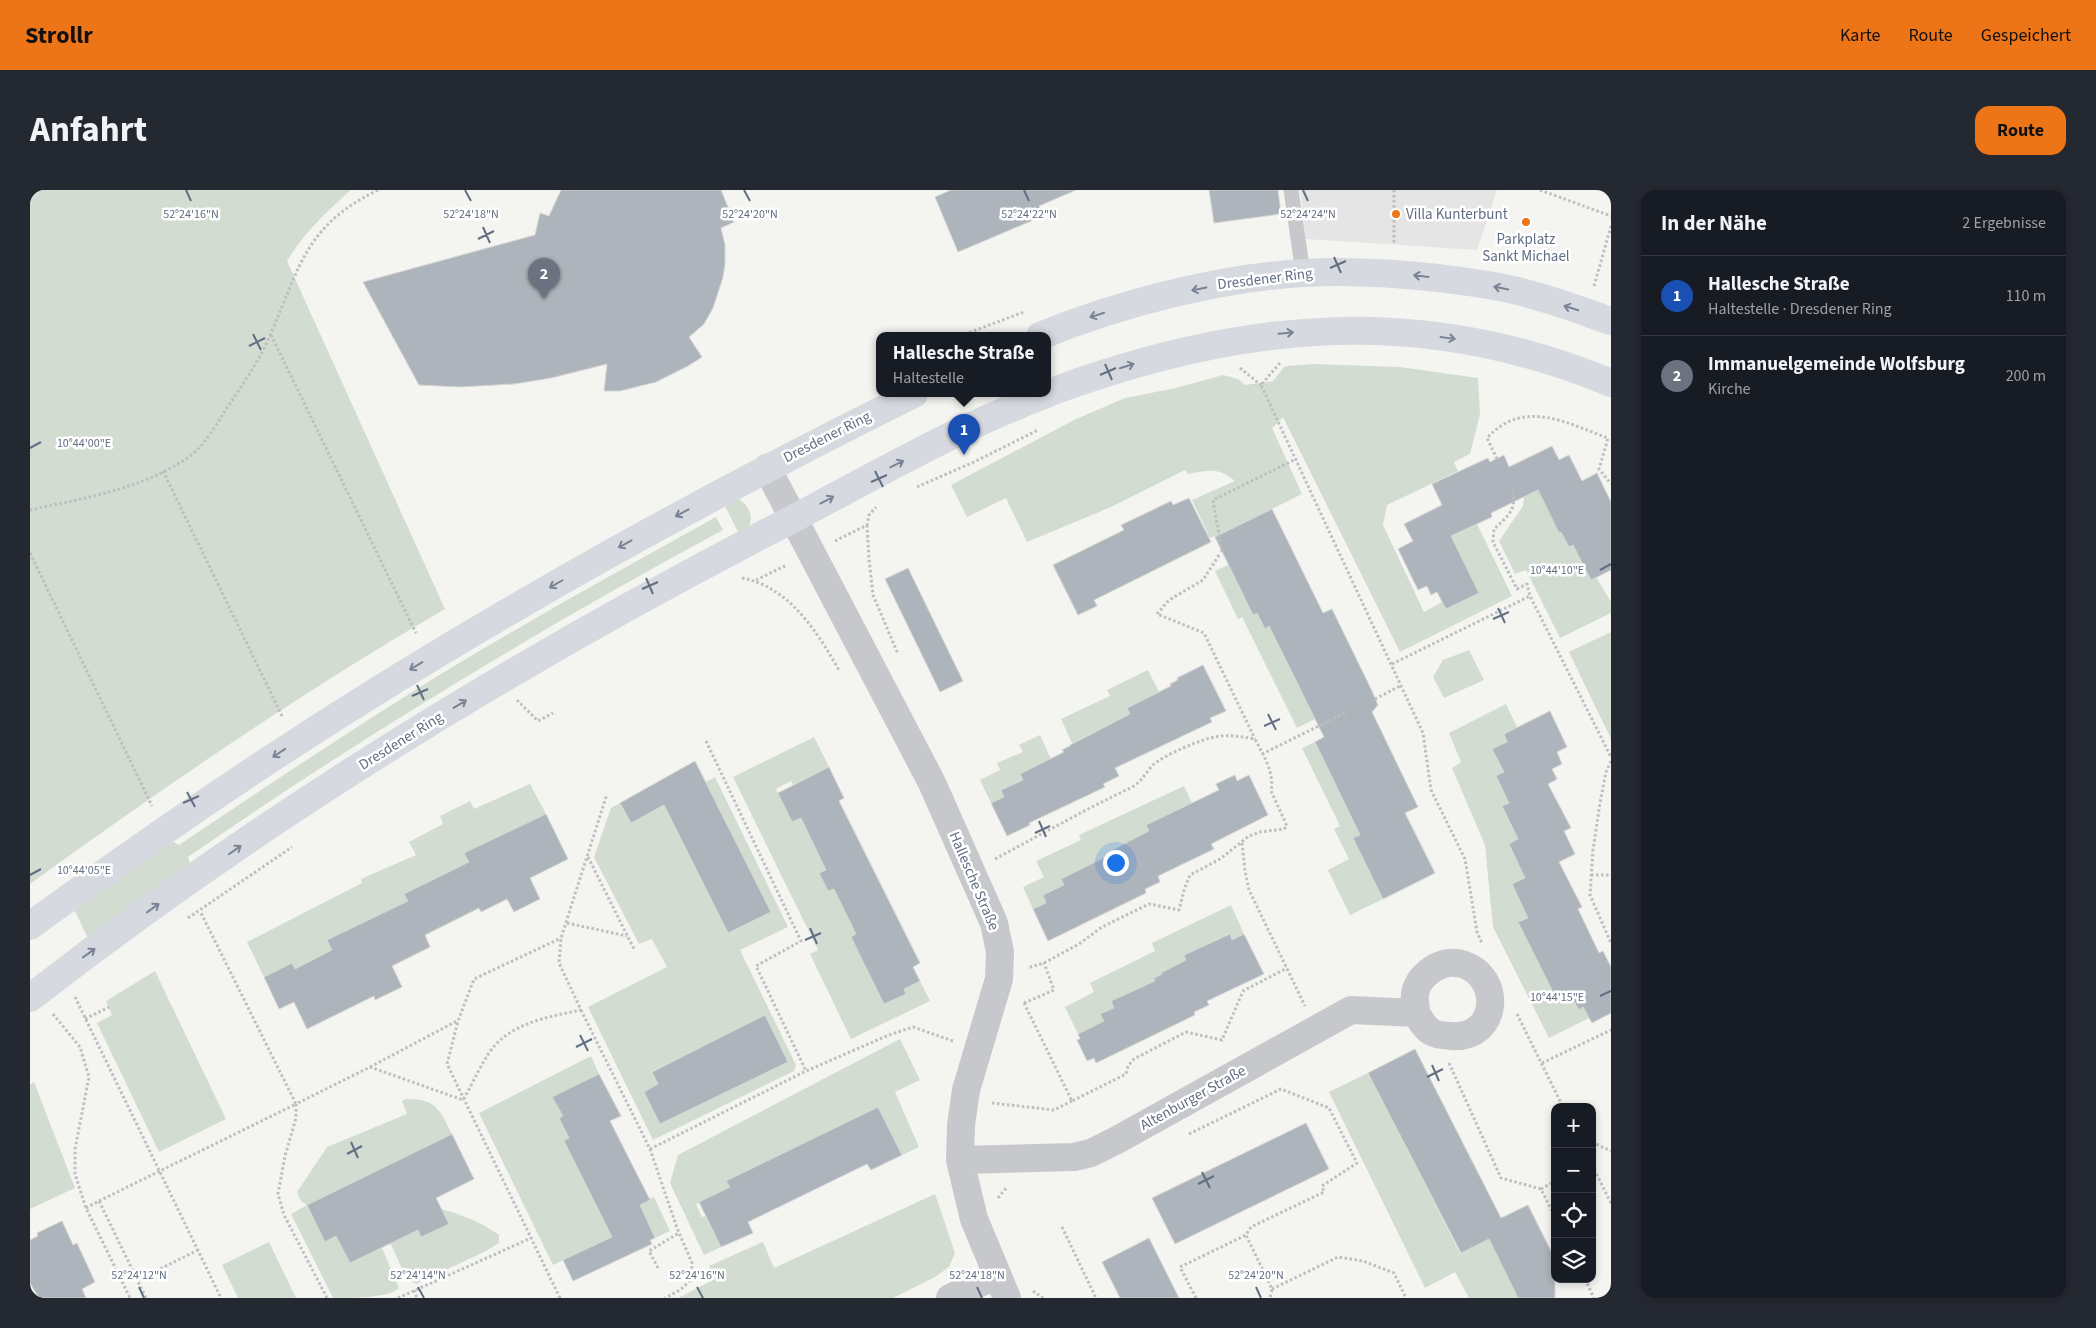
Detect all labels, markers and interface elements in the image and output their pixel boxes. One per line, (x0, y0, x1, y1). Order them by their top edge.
text: Strollr (25, 18, 93, 53)
text: Karte (1840, 23, 1880, 48)
text: Route (1908, 23, 1953, 48)
text: Gespeichert (1981, 23, 2071, 48)
text: Anfahrt (30, 105, 147, 155)
button: Route (1975, 106, 2066, 155)
place label: Villa Kunterbunt (1406, 204, 1508, 225)
text: 52°24'16"N (163, 206, 219, 223)
text: 52°24'18"N (443, 206, 499, 223)
text: 52°24'20"N (722, 206, 778, 223)
text: 52°24'22"N (1001, 206, 1057, 223)
text: 52°24'24"N (1280, 206, 1336, 223)
marker: Villa Kunterbunt (1390, 208, 1402, 220)
text: In der Nähe (1661, 208, 1767, 238)
text: 2 Ergebnisse (1962, 212, 2046, 234)
marker: Parkplatz Sankt Michael (1520, 216, 1532, 228)
place label: Parkplatz Sankt Michael (1482, 229, 1570, 267)
pin: 2 (528, 258, 560, 299)
street label: Dresdener Ring (1216, 263, 1314, 295)
one-way arrow (1414, 271, 1430, 281)
text: Hallesche Straße (1708, 271, 1850, 298)
one-way arrow (1493, 283, 1509, 292)
one-way arrow (1191, 284, 1207, 294)
text: 1 (1673, 285, 1681, 307)
text: 110 m (2006, 285, 2046, 307)
text: Haltestelle · Dresdener Ring (1708, 298, 1892, 320)
one-way arrow (1564, 302, 1580, 312)
one-way arrow (1090, 311, 1106, 321)
one-way arrow (1277, 329, 1293, 338)
popup (876, 332, 1051, 397)
one-way arrow (1439, 333, 1455, 343)
text: Hallesche Straße (893, 340, 1034, 367)
text: Immanuelgemeinde Wolfsburg (1708, 351, 1965, 378)
one-way arrow (1118, 360, 1134, 370)
text: 2 (1673, 365, 1681, 387)
text: 200 m (2006, 365, 2046, 387)
text: Haltestelle (893, 367, 964, 389)
text: Kirche (1708, 378, 1751, 400)
street label: Dresdener Ring (780, 406, 875, 468)
pin: 1 (948, 414, 980, 455)
text: 10°44'00"E (57, 435, 111, 452)
one-way arrow (890, 459, 905, 469)
one-way arrow (820, 495, 835, 505)
one-way arrow (674, 508, 689, 518)
one-way arrow (618, 540, 633, 550)
text: 10°44'10"E (1530, 562, 1584, 579)
one-way arrow (549, 579, 564, 589)
one-way arrow (409, 661, 423, 671)
one-way arrow (452, 699, 466, 709)
street label: Dresdener Ring (355, 707, 447, 775)
one-way arrow (272, 748, 286, 758)
street label: Hallesche Straße (944, 828, 1004, 934)
one-way arrow (228, 845, 242, 855)
your location (1103, 850, 1129, 876)
text: 10°44'05"E (57, 862, 111, 879)
one-way arrow (146, 902, 159, 913)
one-way arrow (82, 948, 95, 959)
text: 10°44'15"E (1530, 989, 1584, 1006)
street label: Altenburger Straße (1136, 1060, 1250, 1136)
map controls (1551, 1103, 1596, 1283)
button: + (1551, 1103, 1596, 1148)
button: − (1551, 1148, 1596, 1193)
button: locate (1551, 1193, 1596, 1238)
button: layers (1551, 1238, 1596, 1283)
text: 52°24'12"N (111, 1267, 167, 1284)
text: 52°24'14"N (390, 1267, 446, 1284)
text: 52°24'16"N (669, 1267, 725, 1284)
text: 52°24'18"N (949, 1267, 1005, 1284)
text: 52°24'20"N (1228, 1267, 1284, 1284)

